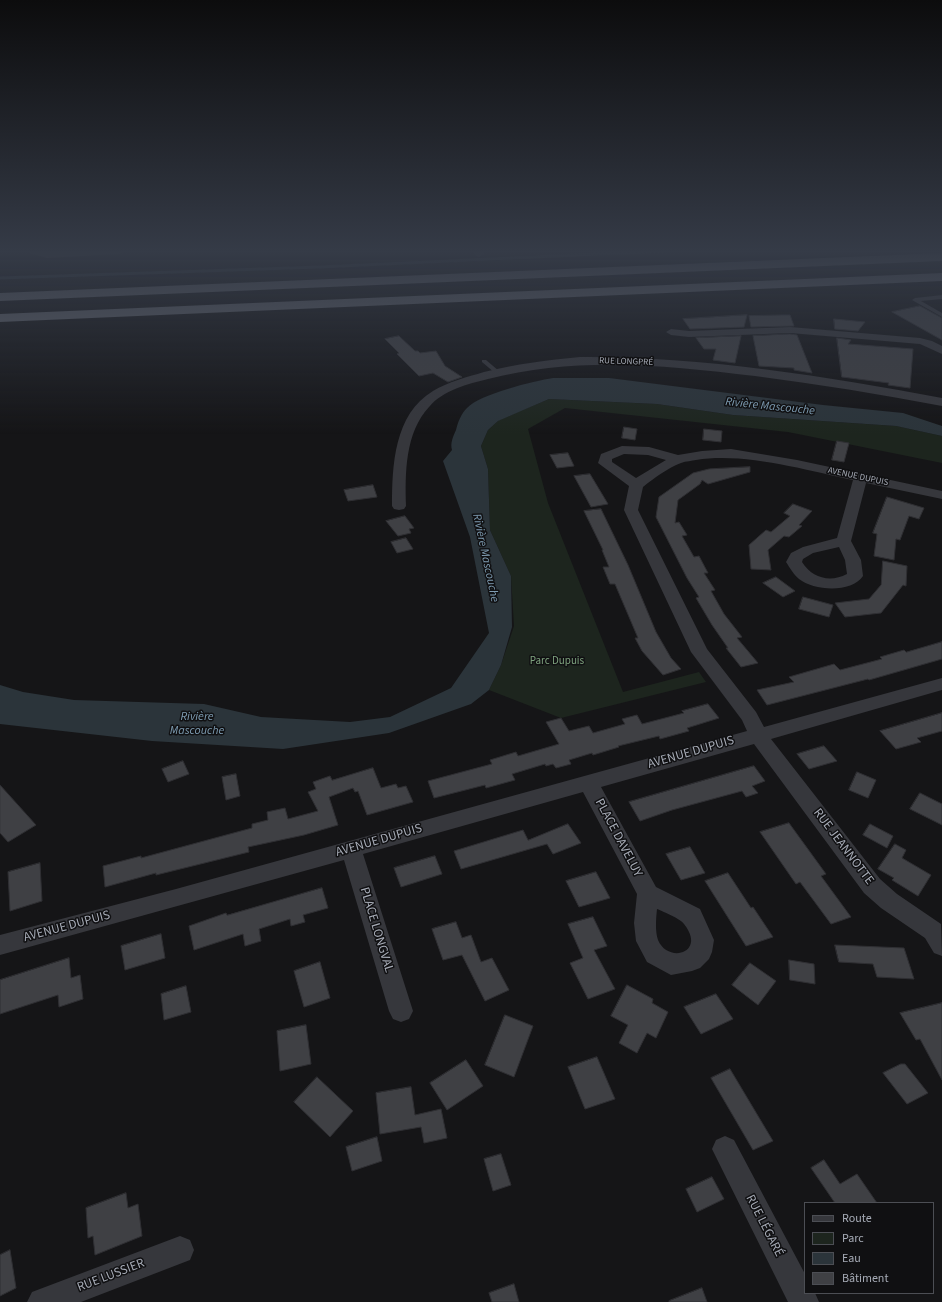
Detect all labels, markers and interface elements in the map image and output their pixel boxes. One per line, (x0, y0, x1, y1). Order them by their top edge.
street label: RUE LONGPRÉ (599, 356, 653, 368)
water label: Rivière Mascouche (724, 395, 816, 419)
street label: AVENUE DUPUIS (827, 465, 889, 489)
water label: Rivière Mascouche (469, 512, 501, 604)
park label: Parc Dupuis (530, 655, 584, 669)
water label: Rivière Mascouche (170, 710, 224, 738)
street label: AVENUE DUPUIS (646, 733, 736, 773)
street label: PLACE DAVELUY (591, 796, 645, 880)
street label: RUE JEANNOTTE (809, 806, 877, 888)
street label: AVENUE DUPUIS (334, 821, 424, 861)
street label: PLACE LONGVAL (356, 886, 396, 974)
street label: AVENUE DUPUIS (22, 908, 112, 946)
street label: RUE LÉGARÉ (742, 1192, 786, 1260)
legend (804, 1202, 934, 1294)
text: Route (842, 1210, 872, 1227)
text: Parc (842, 1230, 864, 1247)
text: Eau (842, 1250, 861, 1267)
street label: RUE LUSSIER (75, 1256, 147, 1296)
text: Bâtiment (842, 1270, 888, 1287)

